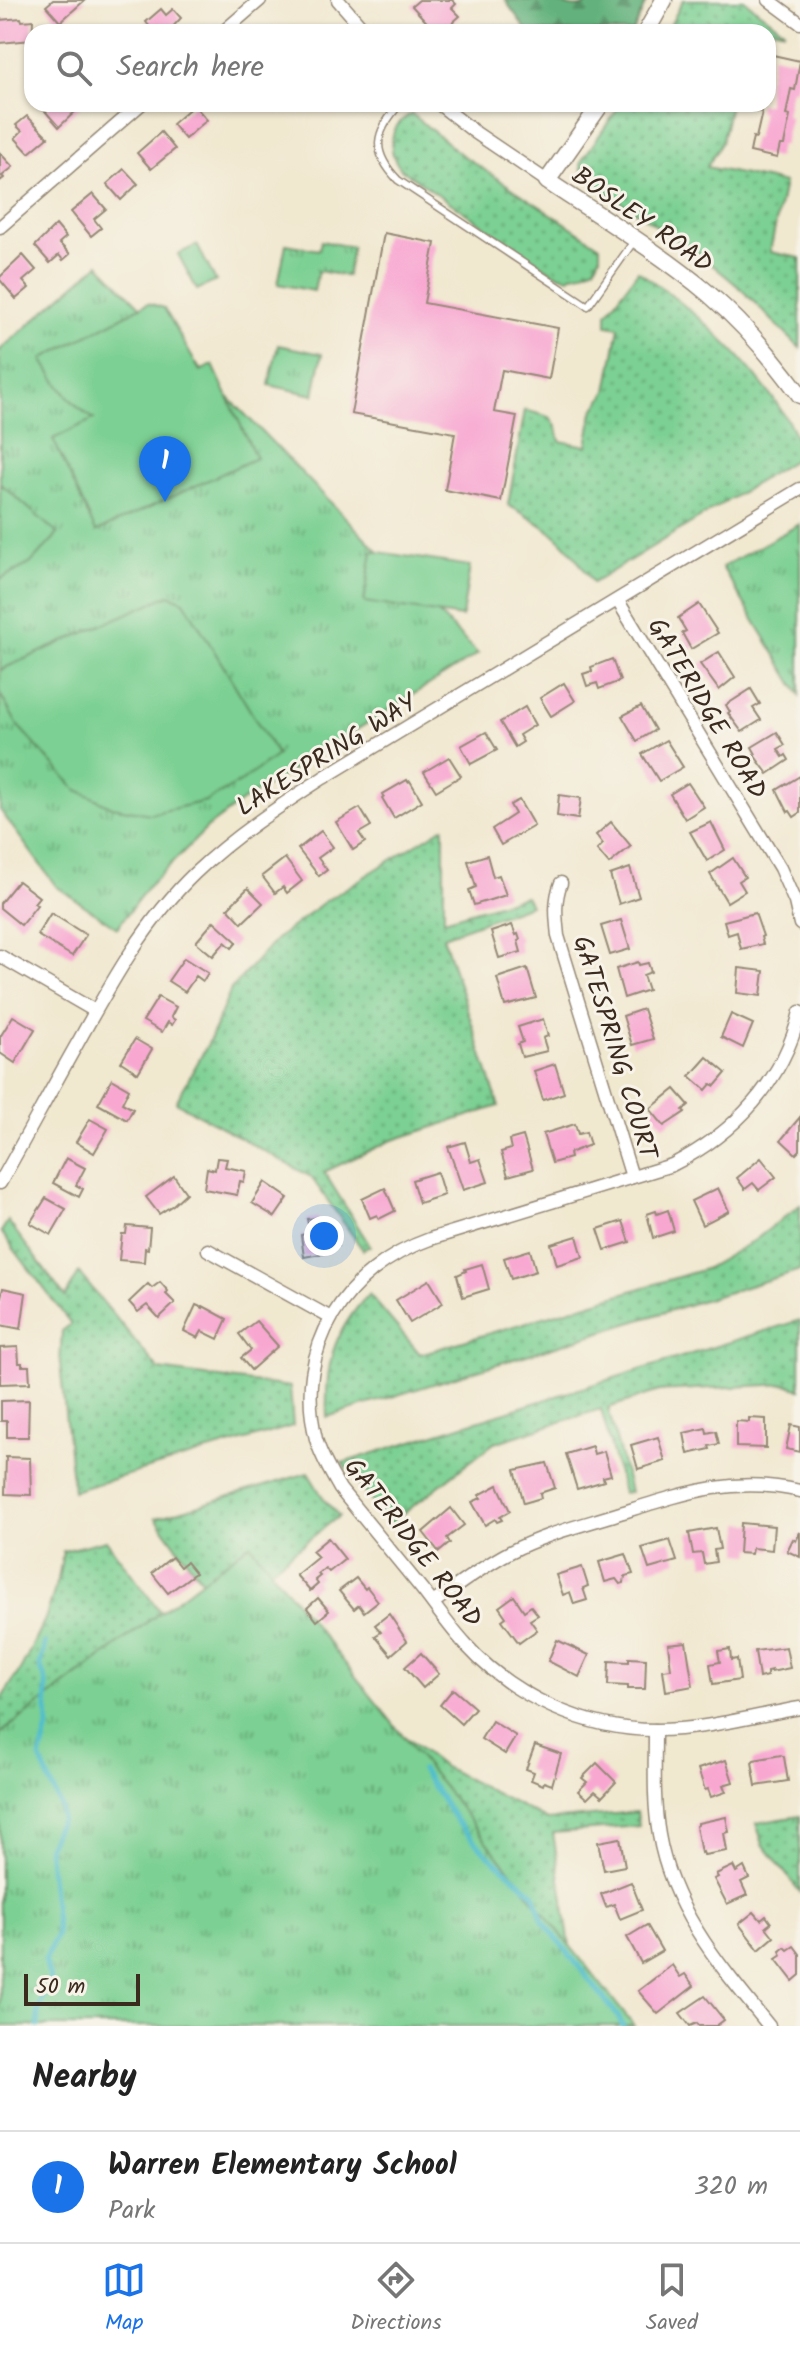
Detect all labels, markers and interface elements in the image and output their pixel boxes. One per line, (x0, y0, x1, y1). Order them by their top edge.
search box (24, 24, 776, 112)
text: Search here (116, 44, 264, 92)
icon: search (52, 46, 96, 90)
street label: BOSLEY ROAD (562, 156, 721, 285)
pin: 1 (139, 436, 191, 502)
street label: GATERIDGE ROAD (635, 610, 777, 808)
street label: LAKESPRING WAY (228, 683, 427, 828)
street label: GATESPRING COURT (560, 930, 669, 1167)
your location (304, 1216, 344, 1256)
street label: GATERIDGE ROAD (332, 1449, 492, 1637)
scale bar (24, 1970, 140, 2006)
text: 50 m (36, 1970, 85, 2005)
text: Nearby (32, 2051, 137, 2105)
text: Warren Elementary School (108, 2142, 457, 2190)
text: 1 (54, 2166, 62, 2208)
text: 320 m (694, 2166, 768, 2208)
text: Park (108, 2190, 155, 2232)
tab: Map (102, 2258, 146, 2341)
tab: Directions (350, 2258, 442, 2341)
tab: Saved (646, 2258, 698, 2341)

